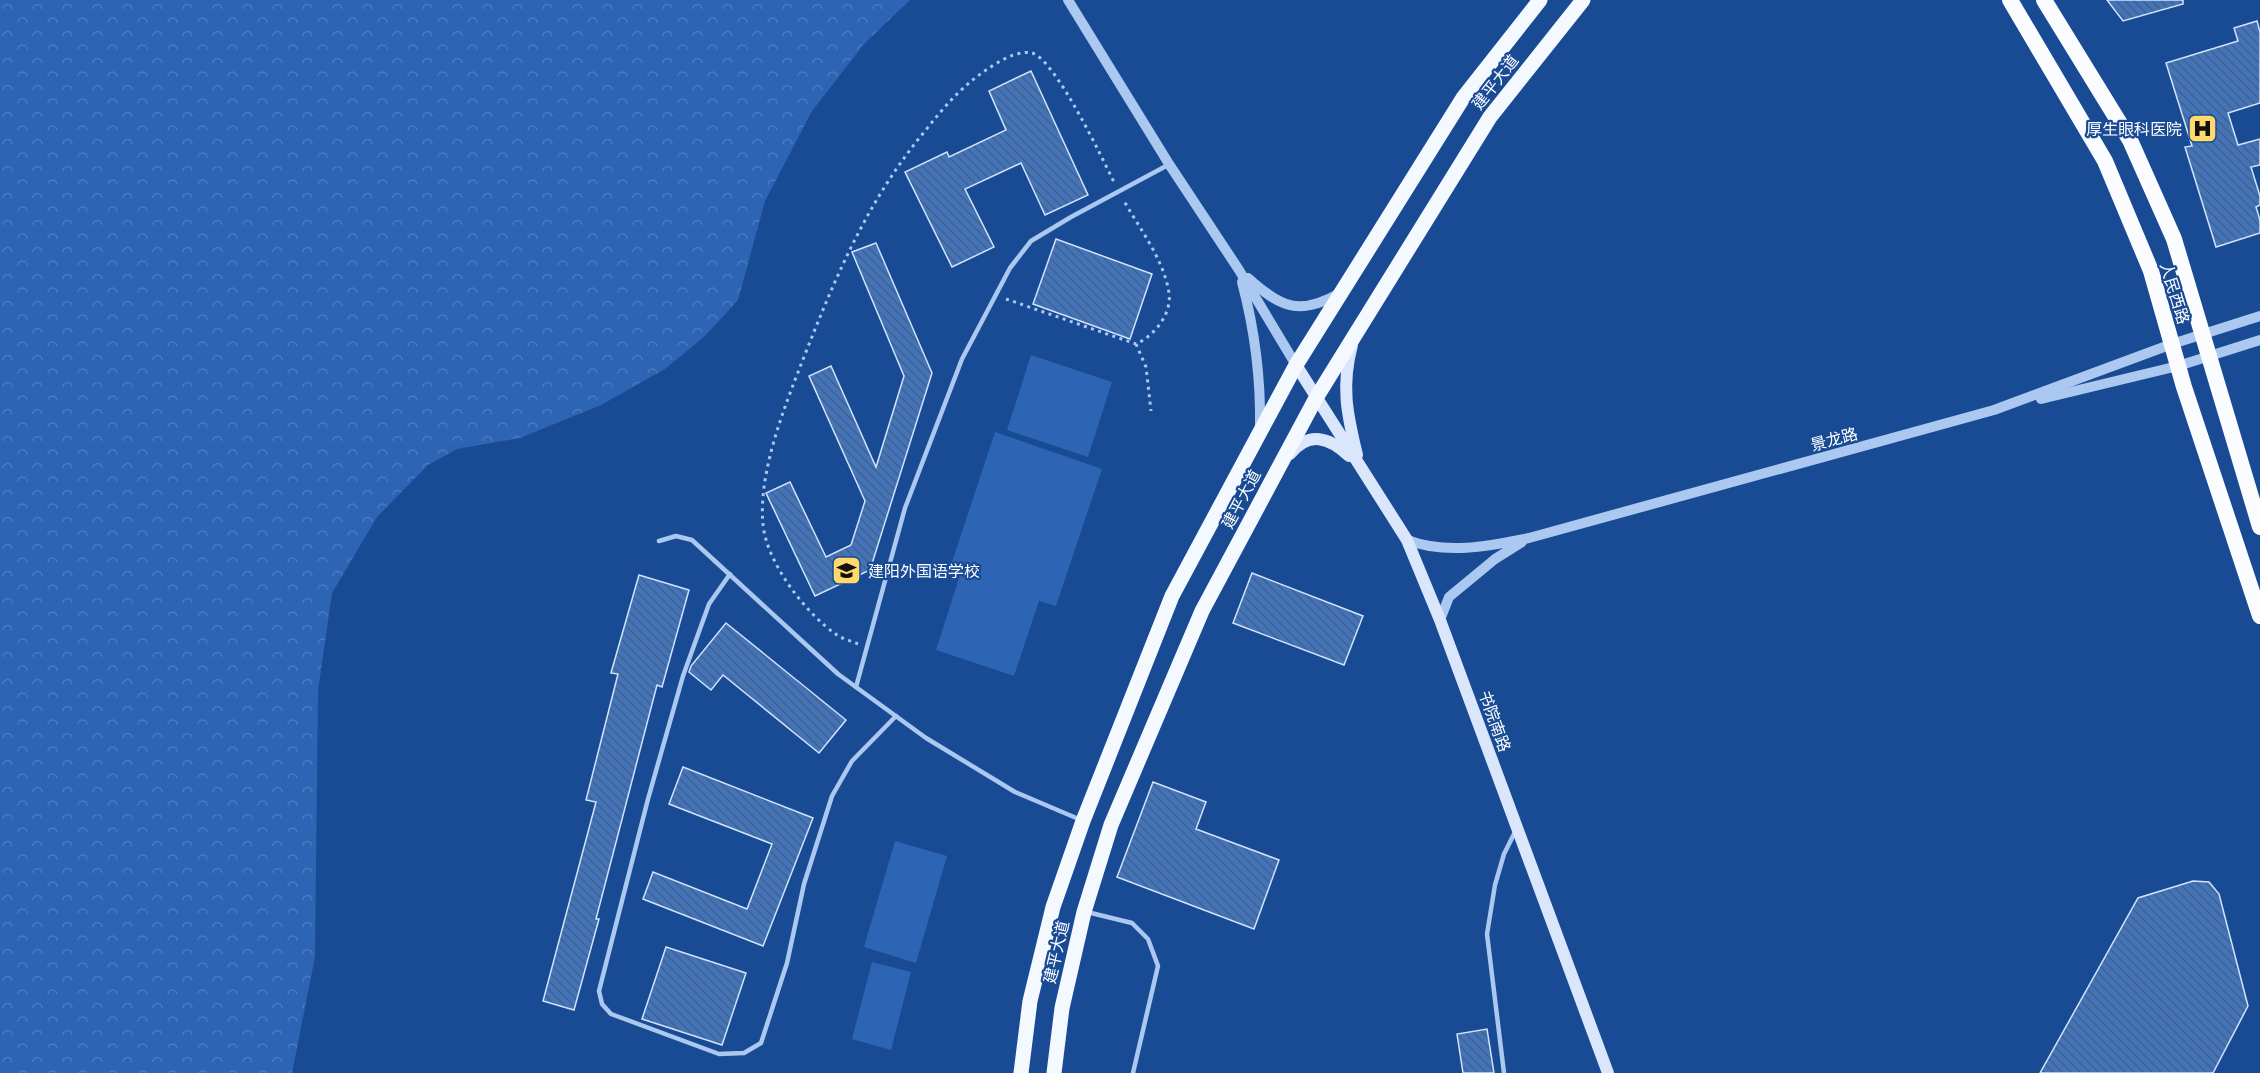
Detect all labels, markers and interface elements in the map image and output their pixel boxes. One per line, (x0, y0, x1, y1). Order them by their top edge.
street label: 建平大道 (1467, 51, 1523, 113)
hospital icon: 厚生眼科医院 (2187, 113, 2219, 145)
place label: 厚生眼科医院 (2086, 119, 2182, 139)
street label: 人民西路 (2156, 259, 2194, 327)
street label: 景龙路 (1808, 423, 1860, 455)
street label: 建平大道 (1217, 466, 1265, 532)
school or university icon: 建阳外国语学校 (831, 555, 863, 587)
place label: 建阳外国语学校 (868, 561, 980, 581)
street label: 书院南路 (1475, 688, 1515, 754)
street label: 建平大道 (1039, 919, 1073, 985)

